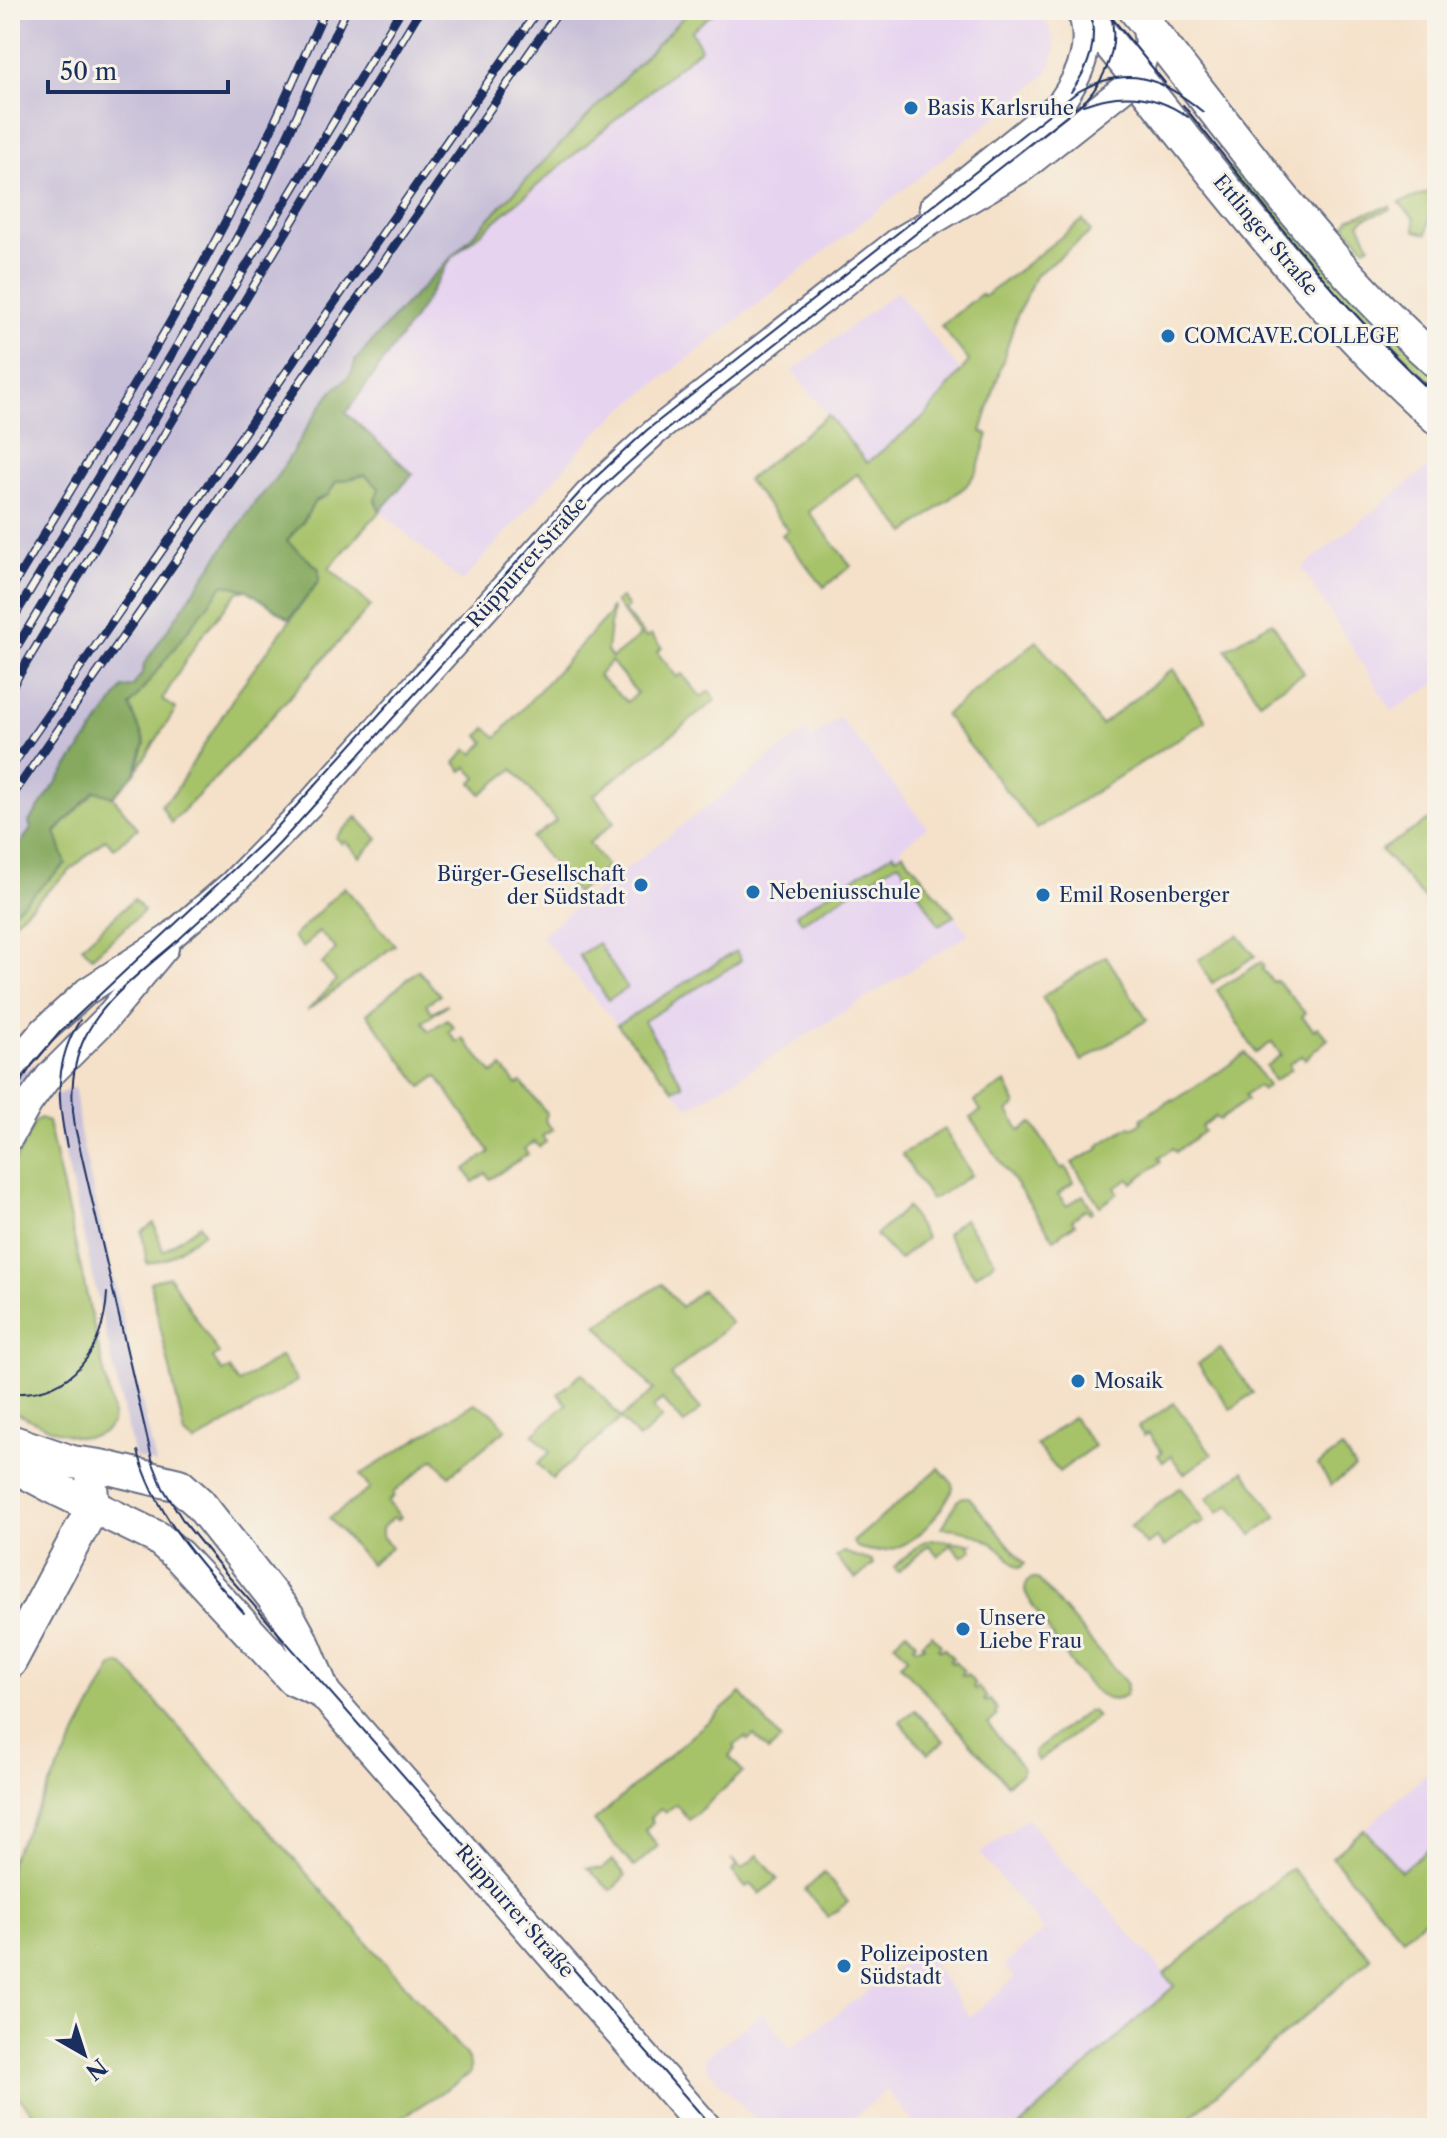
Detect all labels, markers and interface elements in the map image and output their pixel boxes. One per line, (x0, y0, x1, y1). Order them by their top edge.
scale bar (48, 44, 228, 94)
text: 50 m (60, 57, 117, 86)
place label: Basis Karlsruhe (927, 96, 1074, 120)
marker: Basis Karlsruhe (902, 99, 920, 117)
street label: Ettlinger Straße (1208, 170, 1324, 300)
place label: COMCAVE.COLLEGE (1184, 324, 1399, 348)
marker: COMCAVE.COLLEGE (1159, 327, 1177, 345)
street label: Rüppurrer Straße (462, 492, 592, 632)
place label: Bürger-Gesellschaft der Südstadt (437, 862, 625, 909)
marker: Bürger-Gesellschaft der Südstadt (632, 876, 650, 894)
place label: Nebeniusschule (769, 880, 920, 904)
marker: Nebeniusschule (744, 883, 762, 901)
place label: Emil Rosenberger (1059, 883, 1230, 907)
marker: Emil Rosenberger (1034, 886, 1052, 904)
place label: Mosaik (1094, 1369, 1164, 1393)
marker: Mosaik (1069, 1372, 1087, 1390)
place label: Unsere Liebe Frau (979, 1606, 1082, 1653)
marker: Unsere Liebe Frau (954, 1620, 972, 1638)
street label: Rüppurrer Straße (451, 1840, 579, 1982)
place label: Polizeiposten Südstadt (860, 1942, 989, 1989)
marker: Polizeiposten Südstadt (835, 1957, 853, 1975)
north arrow (44, 2014, 124, 2094)
text: N (80, 2053, 112, 2086)

